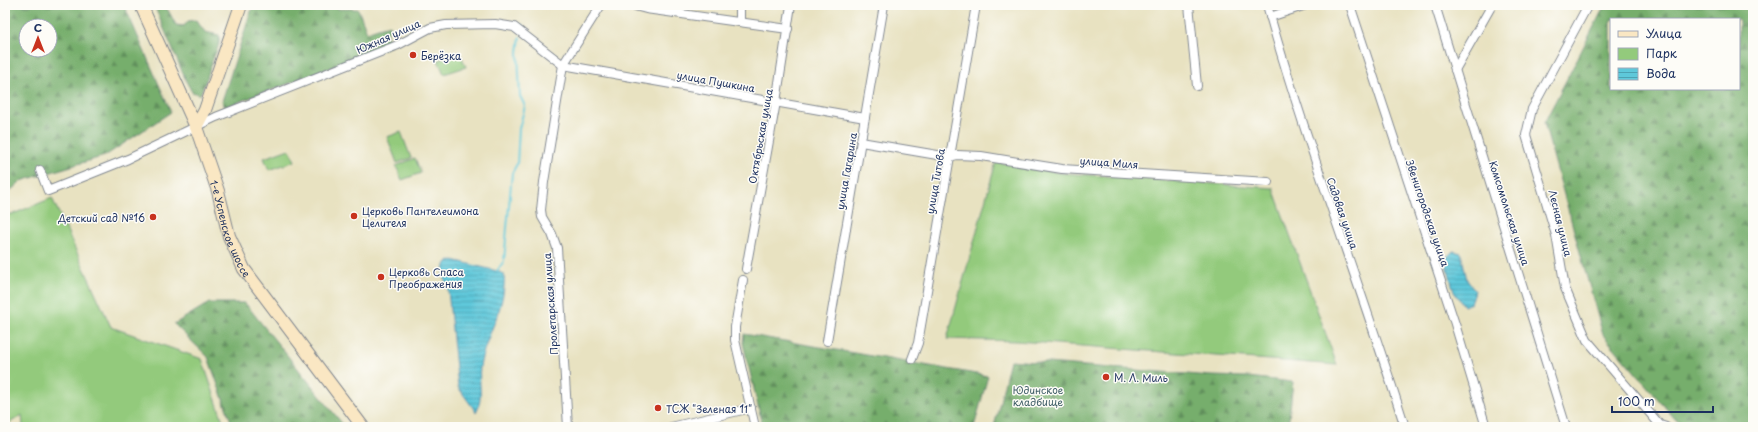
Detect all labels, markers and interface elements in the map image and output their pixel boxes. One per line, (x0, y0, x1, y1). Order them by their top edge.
street label: Южная улица (354, 15, 423, 57)
north arrow (18, 18, 58, 58)
legend (1610, 18, 1740, 90)
text: С (34, 19, 42, 36)
text: Улица (1646, 24, 1682, 42)
text: Парк (1646, 44, 1678, 62)
place label: Берёзка (421, 48, 462, 63)
marker: Берёзка (408, 50, 418, 60)
text: Вода (1646, 64, 1676, 82)
street label: улица Пушкина (675, 67, 757, 96)
street label: Октябрьская улица (744, 87, 776, 185)
street label: улица Гагарина (832, 131, 860, 211)
street label: улица Титова (922, 146, 948, 215)
street label: улица Миля (1079, 152, 1139, 172)
street label: Звенигородская улица (1403, 158, 1454, 269)
street label: Комсомольская улица (1486, 159, 1534, 268)
street label: Садовая улица (1324, 175, 1363, 252)
street label: 1-е Успенское шоссе (207, 178, 255, 280)
street label: Лесная улица (1545, 188, 1577, 258)
place label: Церковь Пантелеимона Целителя (362, 203, 480, 230)
place label: Детский сад №16 (57, 210, 145, 225)
marker: Церковь Пантелеимона Целителя (349, 211, 359, 221)
marker: Детский сад №16 (148, 212, 158, 222)
street label: Пролетарская улица (539, 252, 561, 355)
place label: Церковь Спаса Преображения (389, 264, 465, 291)
marker: Церковь Спаса Преображения (376, 272, 386, 282)
place label: М. Л. Миль (1114, 370, 1168, 385)
marker: М. Л. Миль (1101, 372, 1111, 382)
park label: Юдинское кладбище (1013, 382, 1064, 409)
scale bar (1612, 388, 1713, 414)
text: 100 m (1618, 392, 1655, 410)
place label: ТСЖ "Зеленая 11" (666, 401, 752, 416)
marker: ТСЖ "Зеленая 11" (653, 403, 663, 413)

